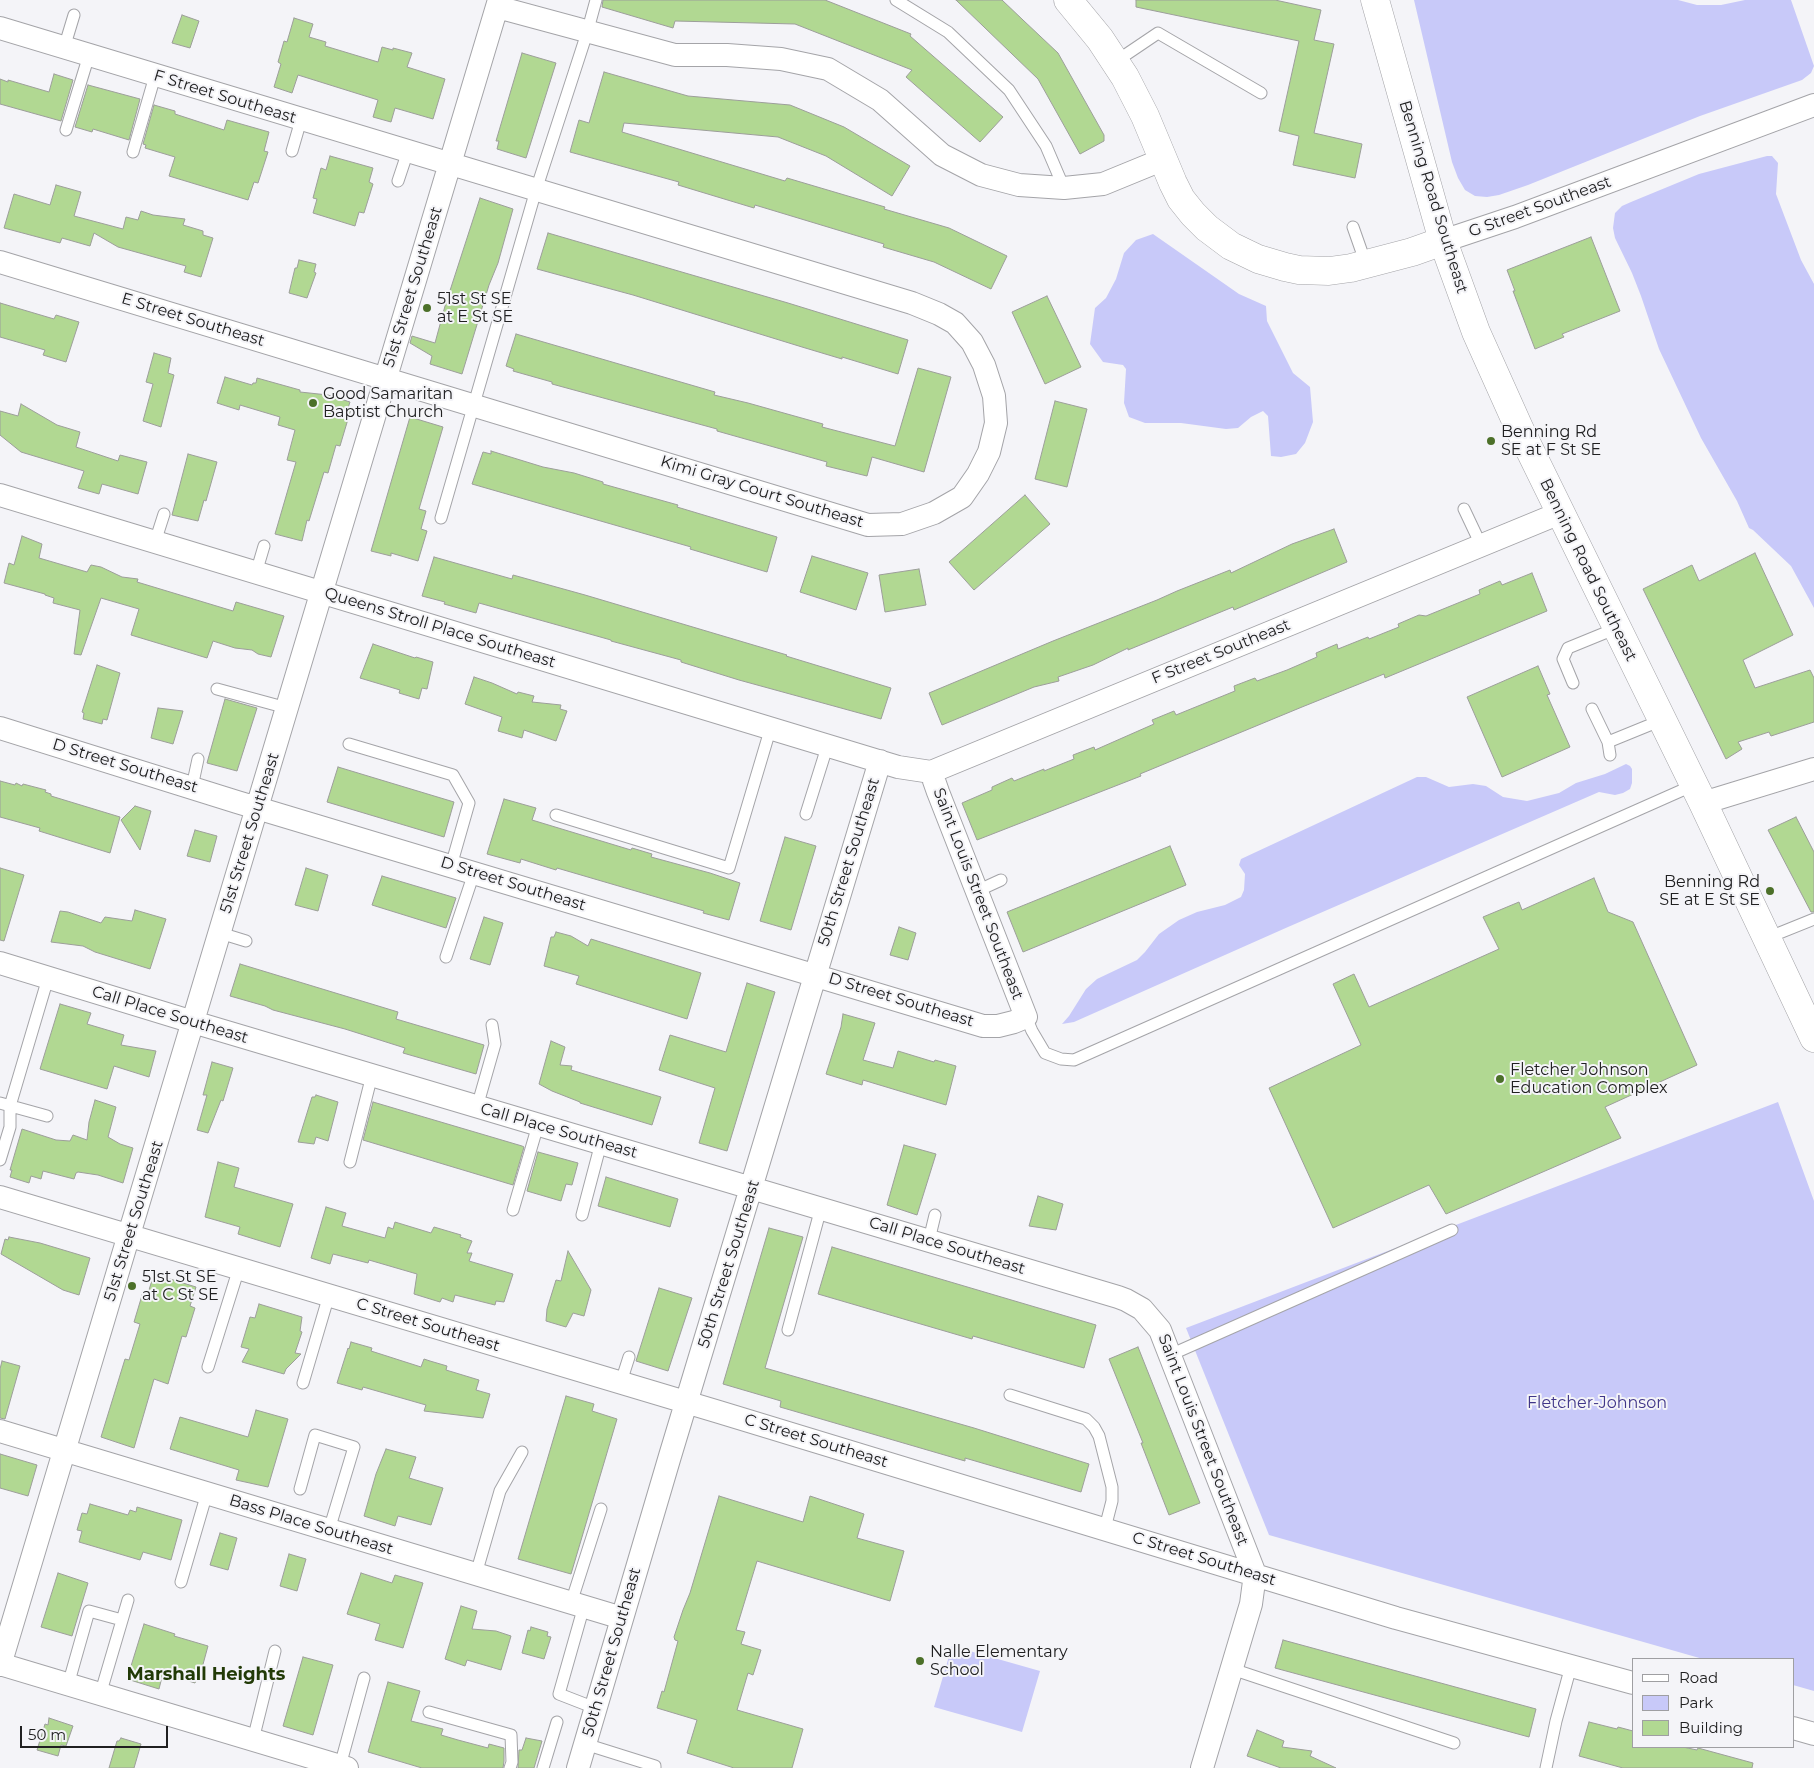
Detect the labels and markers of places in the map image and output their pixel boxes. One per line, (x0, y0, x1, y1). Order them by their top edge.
place label: 51st St SE at E St SE (437, 289, 513, 327)
marker: 51st St SE at E St SE (421, 302, 433, 314)
place label: Good Samaritan Baptist Church (323, 384, 453, 422)
marker: Good Samaritan Baptist Church (307, 397, 319, 409)
place label: Benning Rd SE at F St SE (1501, 422, 1601, 460)
marker: Benning Rd SE at F St SE (1485, 435, 1497, 447)
place label: Benning Rd SE at E St SE (1659, 872, 1760, 910)
marker: Benning Rd SE at E St SE (1764, 885, 1776, 897)
place label: Fletcher Johnson Education Complex (1510, 1060, 1668, 1098)
marker: Fletcher Johnson Education Complex (1494, 1073, 1506, 1085)
place label: 51st St SE at C St SE (142, 1267, 219, 1305)
marker: 51st St SE at C St SE (126, 1280, 138, 1292)
place label: Nalle Elementary School (930, 1642, 1068, 1680)
marker: Nalle Elementary School (914, 1655, 926, 1667)

